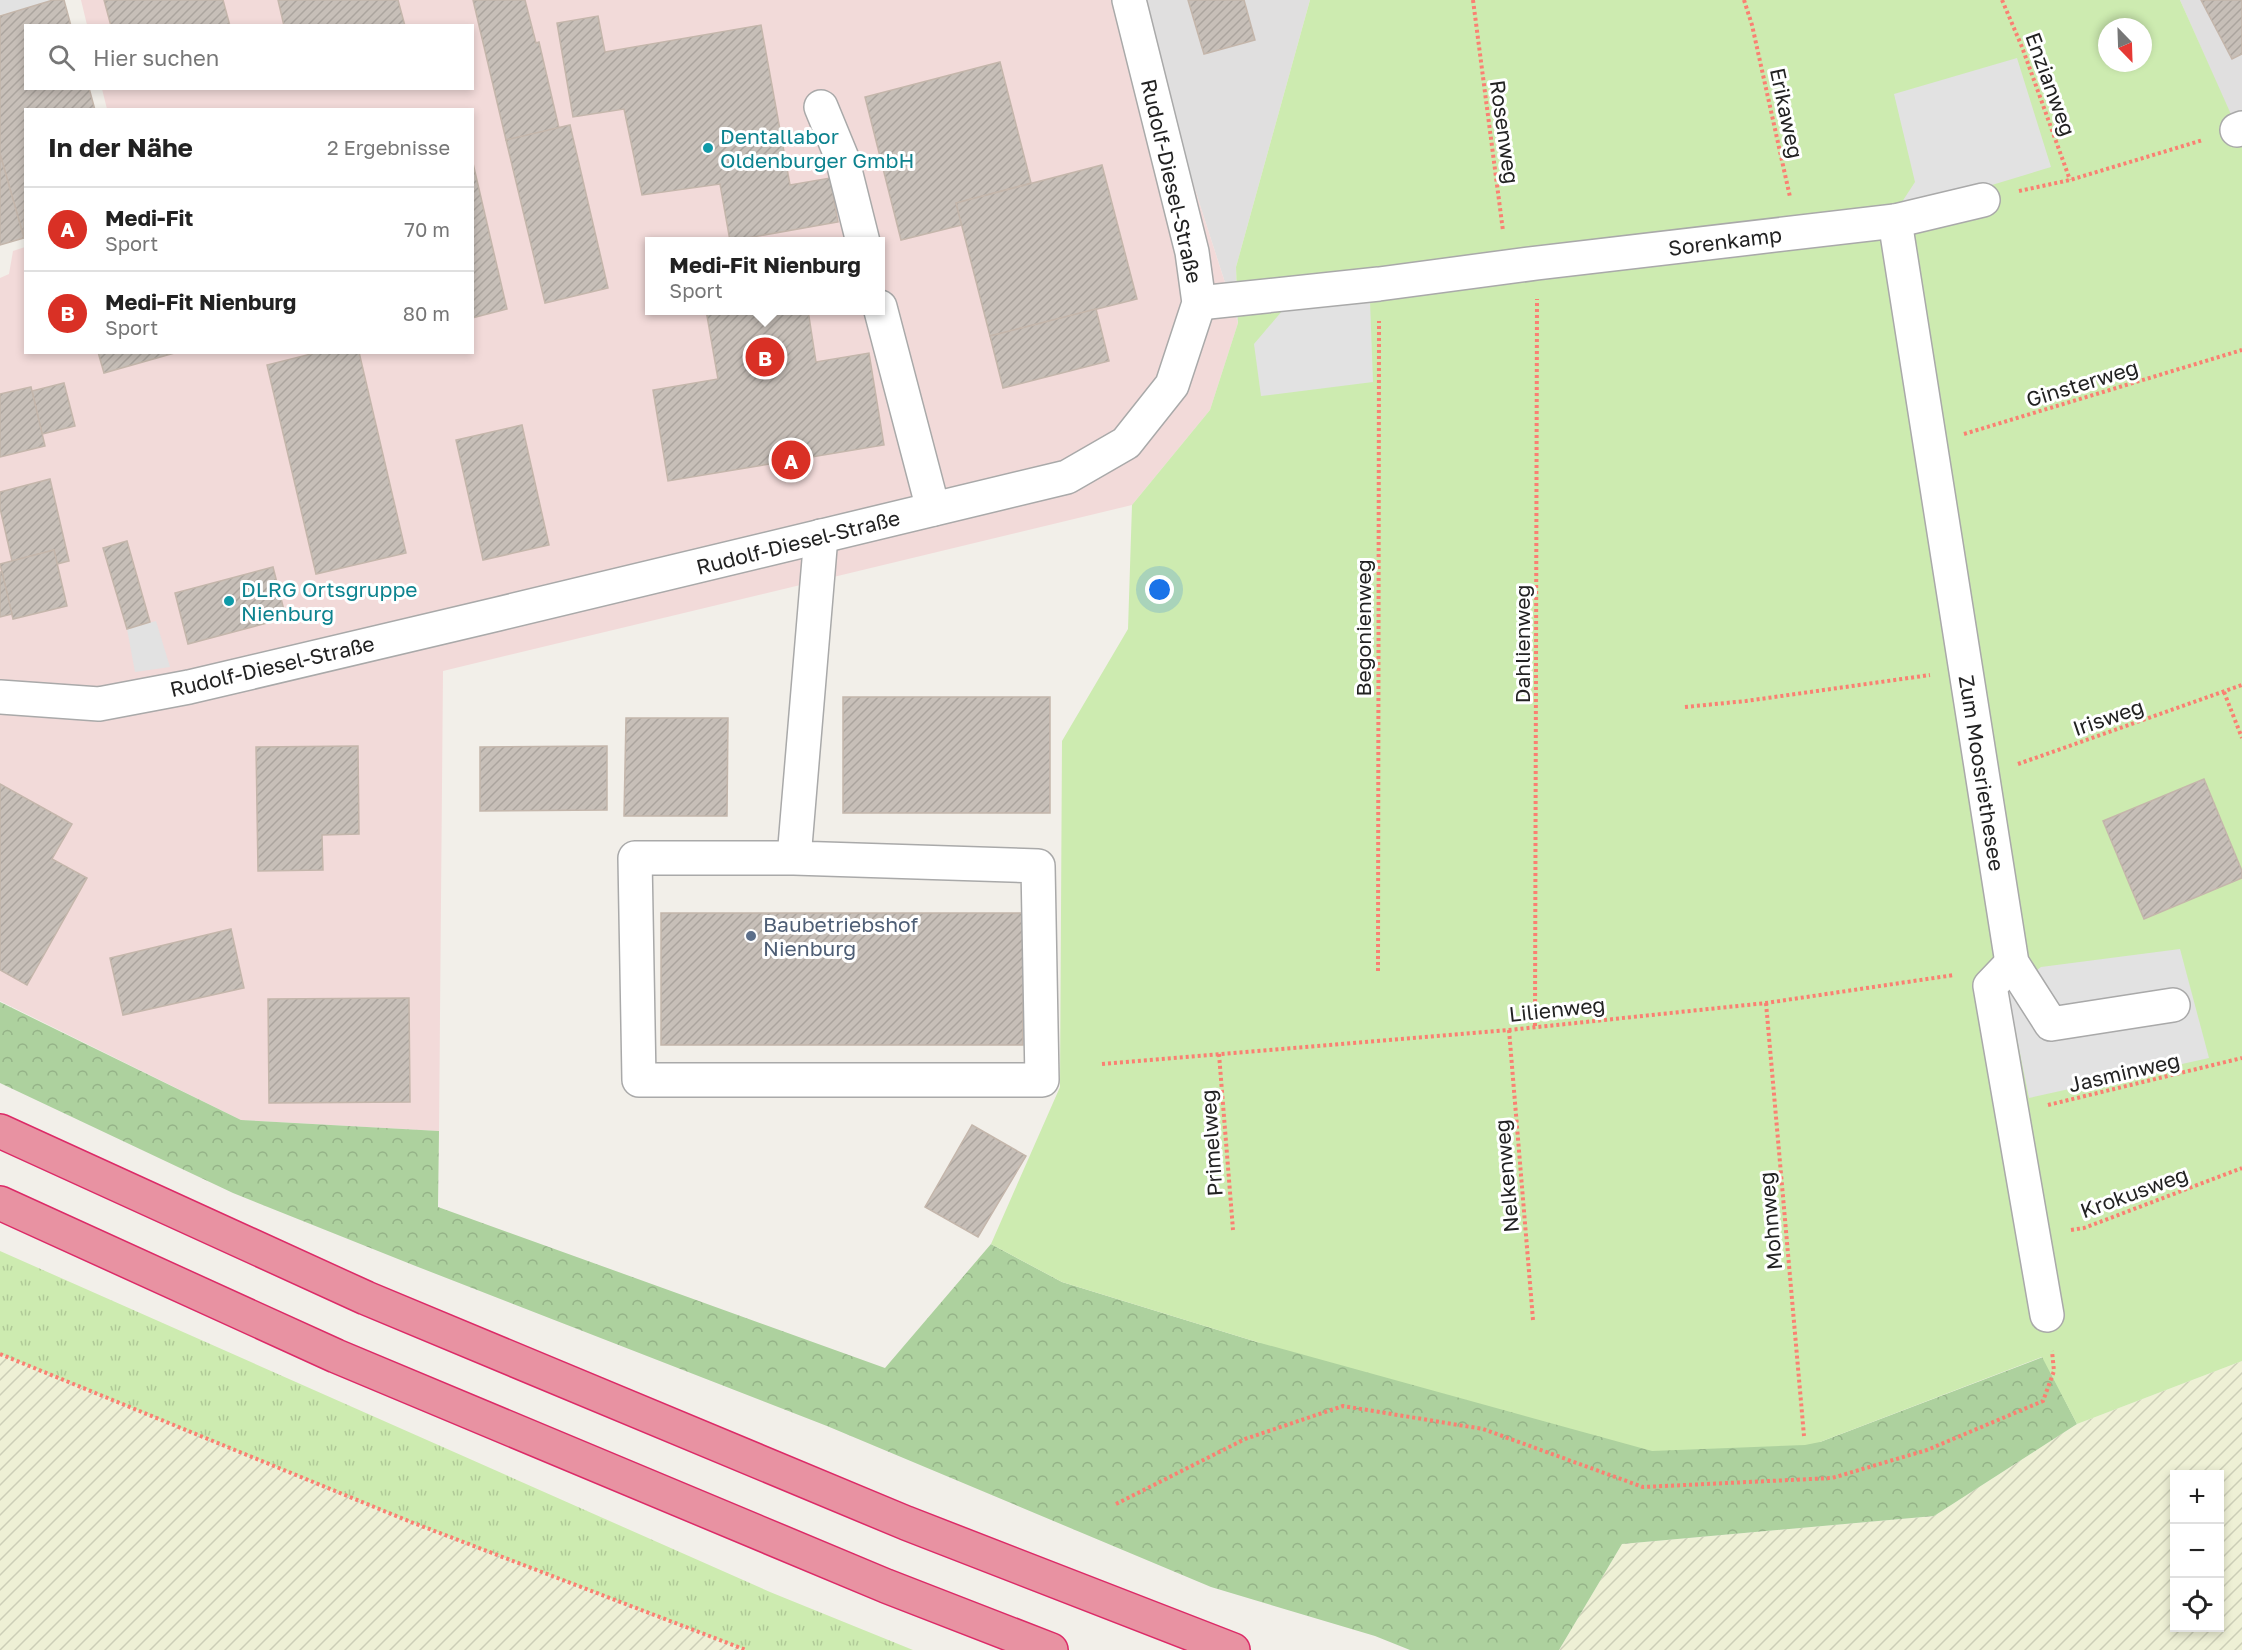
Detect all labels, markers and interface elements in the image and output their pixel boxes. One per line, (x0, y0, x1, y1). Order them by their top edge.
north arrow (2098, 18, 2152, 72)
search box (24, 24, 474, 90)
street label: Enzianweg (2020, 29, 2082, 139)
icon: search (45, 41, 78, 74)
text: Hier suchen (93, 44, 219, 71)
street label: Erikaweg (1765, 65, 1809, 161)
street label: Rudolf-Diesel-Straße (1136, 76, 1208, 286)
street label: Rosenweg (1485, 78, 1525, 186)
place label: Dentallabor Oldenburger GmbH (720, 123, 914, 173)
text: In der Nähe (48, 132, 193, 163)
text: 2 Ergebnisse (327, 135, 450, 159)
marker: Dentallabor Oldenburger GmbH (701, 141, 715, 155)
text: Medi-Fit (105, 204, 193, 231)
text: A (60, 217, 75, 241)
text: 70 m (404, 217, 450, 241)
street label: Sorenkamp (1667, 221, 1783, 261)
text: Sport (105, 231, 158, 255)
popup (645, 237, 885, 315)
text: Medi-Fit Nienburg (669, 251, 861, 278)
text: Sport (669, 278, 723, 302)
text: Medi-Fit Nienburg (105, 288, 296, 315)
text: B (60, 301, 75, 325)
text: 80 m (403, 301, 450, 325)
text: Sport (105, 315, 158, 339)
pin: B (746, 334, 784, 380)
street label: Ginsterweg (2023, 354, 2141, 412)
pin: A (772, 438, 810, 482)
street label: Rudolf-Diesel-Straße (693, 504, 903, 580)
street label: Begonienweg (1350, 559, 1376, 697)
your location (1145, 575, 1174, 604)
place label: DLRG Ortsgruppe Nienburg (241, 576, 418, 626)
street label: Dahlienweg (1509, 585, 1535, 703)
marker: DLRG Ortsgruppe Nienburg (222, 594, 236, 608)
street label: Rudolf-Diesel-Straße (167, 630, 377, 702)
street label: Zum Moosriethesee (1954, 673, 2010, 873)
street label: Irisweg (2069, 693, 2147, 741)
place label: Baubetriebshof Nienburg (763, 911, 918, 961)
marker: Baubetriebshof Nienburg (744, 929, 758, 943)
street label: Lilienweg (1508, 991, 1606, 1027)
street label: Jasminweg (2066, 1047, 2182, 1097)
street label: Primelweg (1194, 1089, 1228, 1197)
street label: Nelkenweg (1488, 1119, 1524, 1233)
street label: Krokusweg (2077, 1161, 2191, 1223)
street label: Mohnweg (1753, 1171, 1787, 1271)
map controls (2170, 1470, 2224, 1632)
button: + (2170, 1470, 2224, 1524)
button: − (2170, 1524, 2224, 1578)
button: locate (2170, 1578, 2224, 1632)

